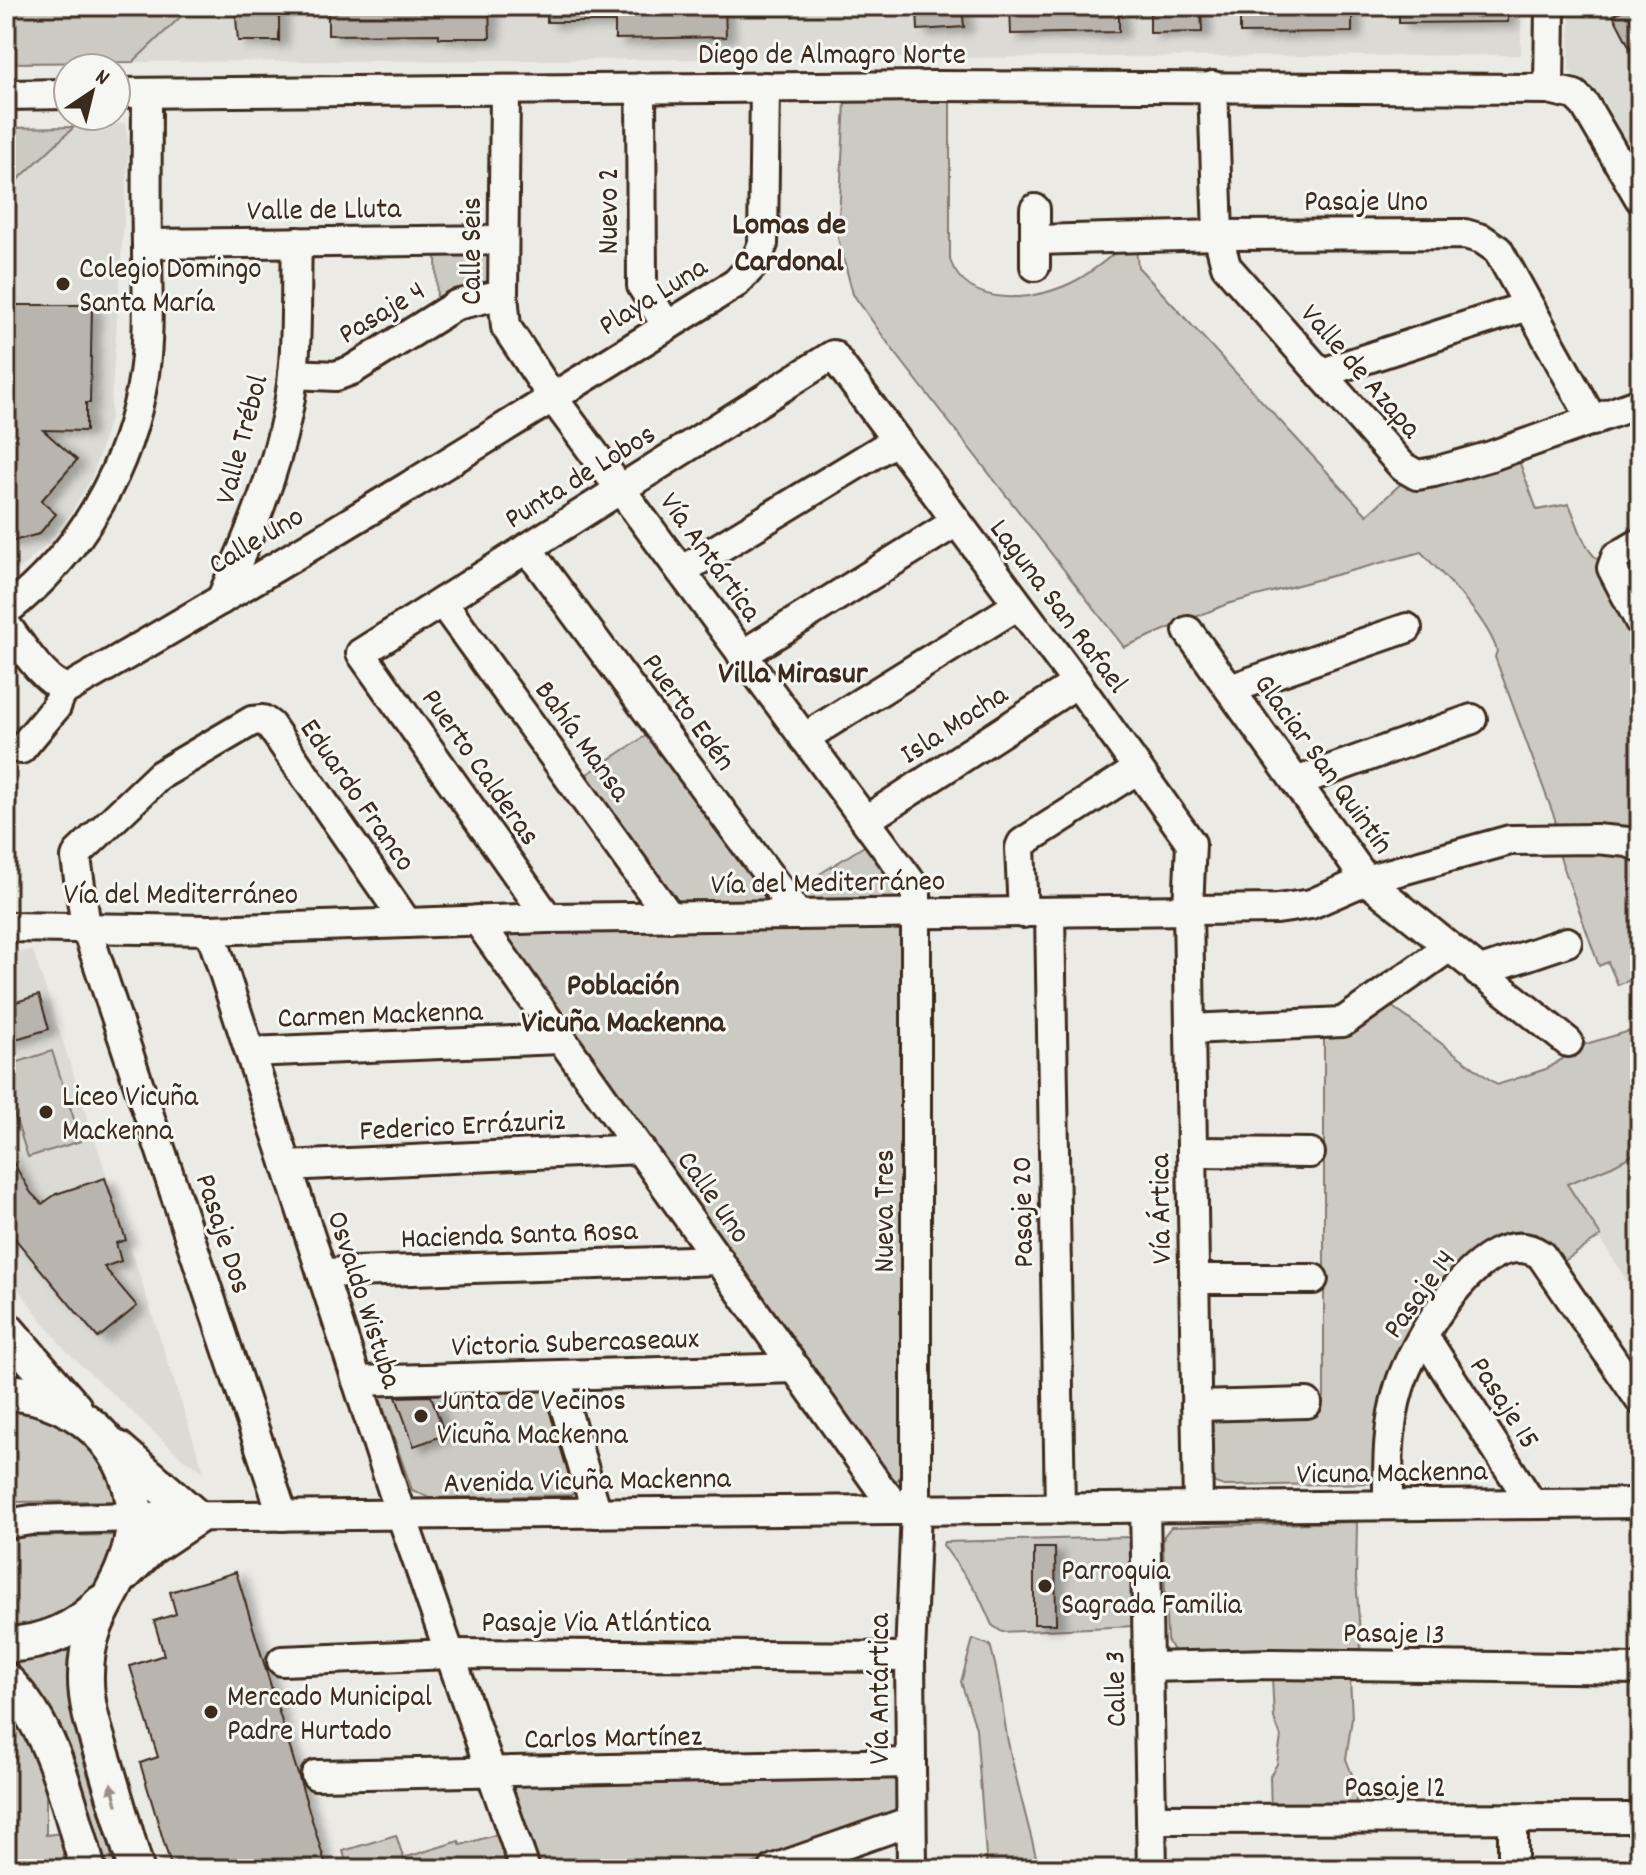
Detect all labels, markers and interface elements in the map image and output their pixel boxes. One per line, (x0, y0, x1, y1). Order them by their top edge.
street label: Diego de Almagro Norte (698, 36, 966, 79)
north arrow (52, 52, 132, 132)
text: N (88, 63, 115, 94)
street label: Nuevo 2 (590, 168, 633, 254)
street label: Pasaje Uno (1304, 183, 1428, 226)
street label: Valle de Lluta (246, 190, 403, 235)
street label: Calle Seis (453, 197, 496, 305)
district label: Lomas de Cardonal (732, 204, 846, 287)
street label: Playa Luna (592, 248, 718, 349)
place label: Colegio Domingo Santa María (79, 250, 262, 327)
street label: Pasaje 4 (332, 272, 435, 358)
marker: Colegio Domingo Santa María (54, 275, 72, 293)
street label: Valle de Azapa (1288, 296, 1430, 451)
street label: Valle Trébol (206, 371, 282, 510)
street label: Punta de Lobos (497, 415, 665, 542)
street label: Vía Antártica (647, 485, 771, 633)
street label: Calle Uno (201, 497, 313, 588)
street label: Laguna San Rafael (976, 511, 1136, 704)
street label: Puerto Edén (629, 646, 744, 782)
district label: Villa Mirasur (718, 653, 869, 699)
street label: Glaciar San Quintín (1241, 666, 1402, 865)
street label: Bahía Mansa (522, 673, 640, 813)
street label: Isla Mocha (893, 675, 1019, 778)
street label: Puerto Calderas (408, 681, 548, 856)
street label: Eduardo Franco (287, 711, 424, 882)
street label: Vía del Mediterráneo (711, 862, 946, 909)
street label: Vía del Mediterráneo (64, 876, 298, 919)
district label: Población Vicuña Mackenna (521, 965, 726, 1048)
street label: Carmen Mackenna (277, 992, 485, 1043)
place label: Liceo Vicuña Mackenna (62, 1078, 199, 1155)
street label: Federico Errázuriz (358, 1102, 567, 1155)
marker: Liceo Vicuña Mackenna (37, 1103, 55, 1121)
street label: Calle Uno (664, 1143, 759, 1254)
street label: Nueva Tres (866, 1149, 909, 1273)
street label: Vía Ártica (1141, 1153, 1186, 1264)
street label: Pasaje 20 (1003, 1156, 1048, 1268)
street label: Pasaje Dos (181, 1169, 260, 1300)
street label: Osvaldo Wistuba (313, 1206, 411, 1396)
street label: Hacienda Santa Rosa (400, 1212, 639, 1263)
street label: Pasaje 14 (1374, 1242, 1469, 1349)
street label: Victoria Subercaseaux (451, 1320, 700, 1371)
street label: Pasaje 15 (1456, 1350, 1548, 1459)
place label: Junta de Vecinos Vicuña Mackenna (437, 1382, 629, 1459)
marker: Junta de Vecinos Vicuña Mackenna (412, 1407, 430, 1425)
street label: Vicuna Mackenna (1296, 1452, 1489, 1499)
street label: Avenida Vicuña Mackenna (443, 1459, 732, 1508)
place label: Parroquia Sagrada Familia (1061, 1552, 1243, 1629)
marker: Parroquia Sagrada Familia (1036, 1577, 1054, 1595)
street label: Pasaje Via Atlántica (481, 1604, 712, 1647)
street label: Vía Antártica (861, 1613, 904, 1765)
street label: Pasaje 13 (1342, 1614, 1445, 1659)
street label: Calle 3 (1096, 1650, 1141, 1728)
place label: Mercado Municipal Padre Hurtado (227, 1678, 432, 1755)
marker: Mercado Municipal Padre Hurtado (202, 1703, 220, 1721)
street label: Carlos Martínez (524, 1717, 703, 1764)
street label: Pasaje 12 (1344, 1769, 1446, 1812)
one-way arrow (107, 1782, 120, 1806)

